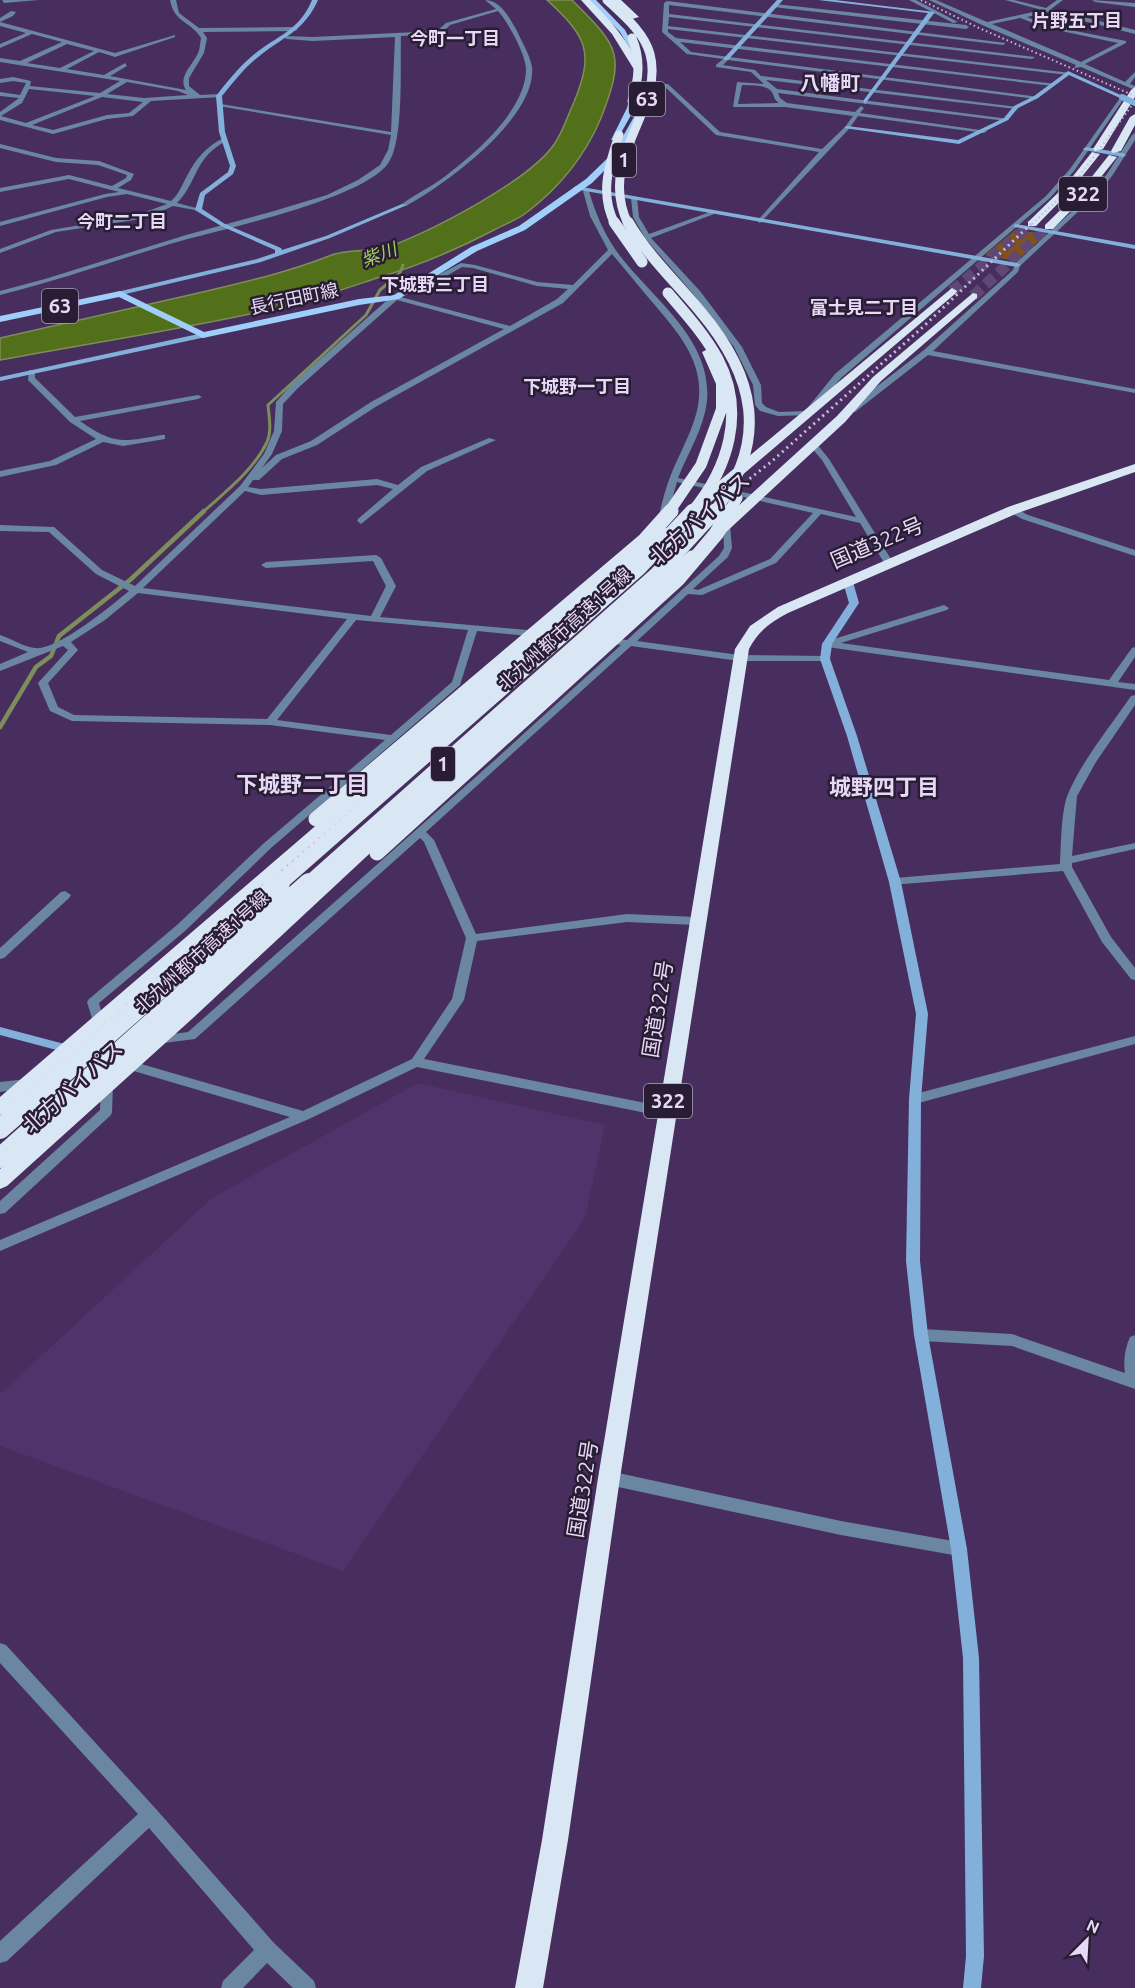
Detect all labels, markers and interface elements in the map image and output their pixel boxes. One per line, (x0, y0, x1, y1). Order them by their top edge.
district label: 片野五丁目 (1032, 10, 1122, 30)
district label: 今町一丁目 (410, 28, 500, 48)
district label: 八幡町 (800, 71, 860, 94)
road number: 63 (629, 82, 665, 116)
road number: 1 (612, 143, 636, 177)
road number: 322 (1059, 177, 1107, 211)
district label: 今町二丁目 (77, 211, 167, 231)
water label: 紫川 (358, 238, 401, 270)
district label: 下城野三丁目 (381, 274, 489, 294)
street label: 長行田町線 (248, 279, 340, 317)
road number: 63 (42, 289, 78, 323)
district label: 富士見二丁目 (810, 297, 918, 317)
district label: 下城野一丁目 (523, 376, 631, 396)
street label: 北方バイパス (645, 467, 754, 569)
street label: 国道322号 (827, 512, 927, 572)
street label: 北九州都市高速1号線 (494, 563, 635, 693)
road number: 1 (431, 747, 455, 781)
district label: 下城野二丁目 (236, 771, 368, 796)
district label: 城野四丁目 (829, 774, 939, 799)
street label: 北九州都市高速1号線 (131, 886, 272, 1016)
street label: 国道322号 (637, 958, 677, 1059)
street label: 北方バイパス (18, 1035, 127, 1137)
road number: 322 (644, 1084, 692, 1118)
street label: 国道322号 (562, 1438, 602, 1539)
north arrow (1057, 1910, 1117, 1970)
text: N (1084, 1916, 1102, 1937)

